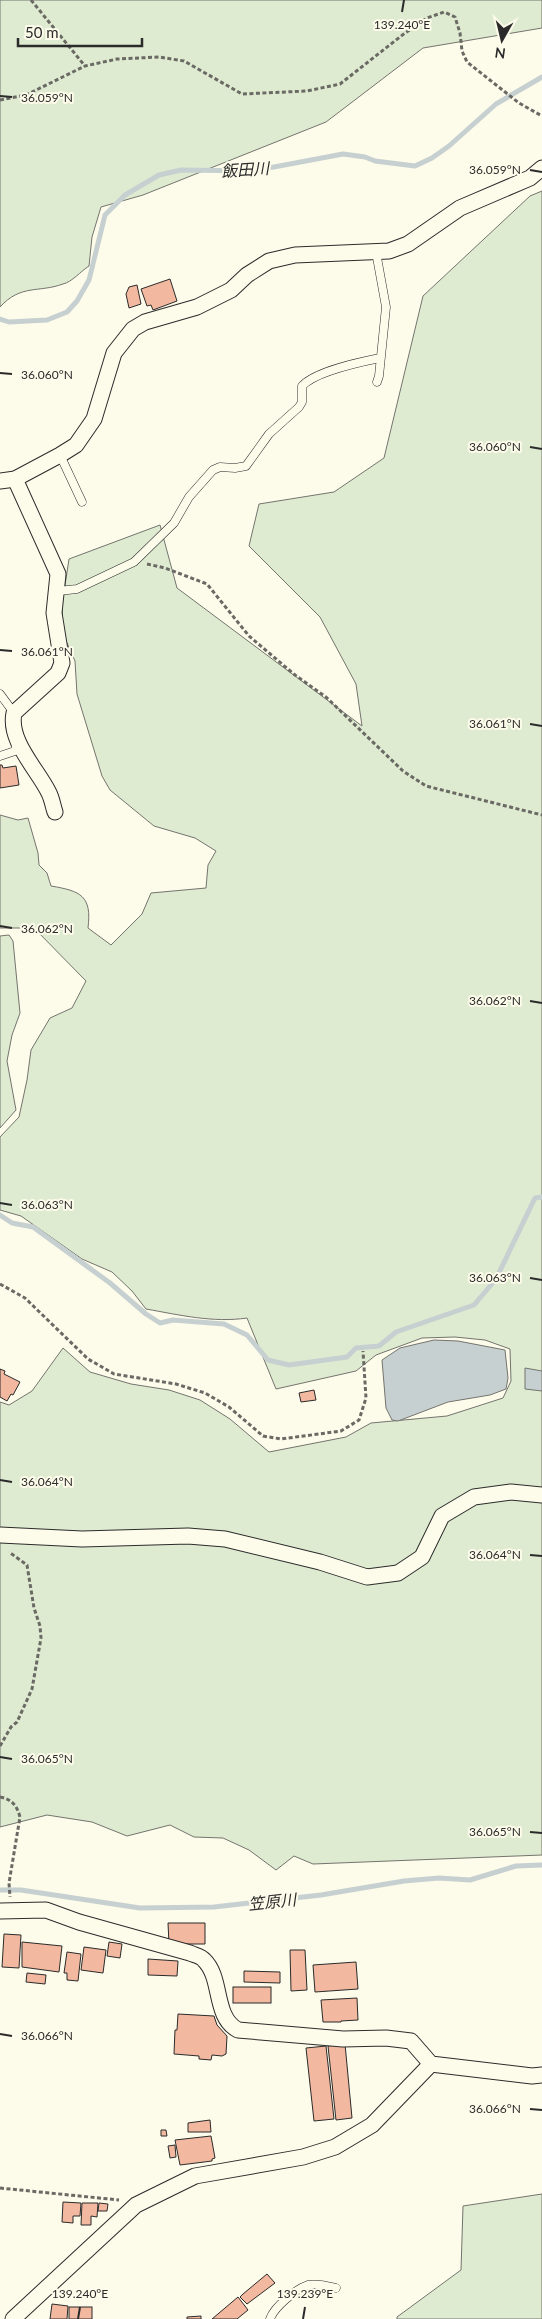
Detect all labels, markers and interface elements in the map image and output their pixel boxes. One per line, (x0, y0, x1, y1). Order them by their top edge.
scale bar (18, 15, 141, 47)
north arrow (477, 15, 527, 65)
text: 139.240°E (374, 17, 430, 32)
text: 50 m (25, 23, 59, 41)
text: N (494, 44, 507, 63)
text: 36.059°N (21, 90, 73, 105)
water label: 飯田川 (220, 158, 272, 180)
text: 36.059°N (469, 162, 521, 177)
text: 36.060°N (21, 367, 73, 382)
text: 36.060°N (469, 439, 521, 454)
text: 36.061°N (21, 644, 73, 659)
text: 36.061°N (469, 716, 521, 731)
text: 36.062°N (21, 921, 73, 936)
text: 36.062°N (469, 993, 521, 1008)
text: 36.063°N (21, 1197, 73, 1212)
text: 36.063°N (469, 1270, 521, 1285)
text: 36.064°N (21, 1474, 73, 1489)
text: 36.064°N (469, 1547, 521, 1562)
text: 36.065°N (21, 1751, 73, 1766)
text: 36.065°N (469, 1824, 521, 1839)
water label: 笠原川 (247, 1889, 299, 1913)
text: 36.066°N (21, 2028, 73, 2043)
text: 36.066°N (469, 2101, 521, 2116)
text: 139.240°E (52, 2286, 108, 2301)
text: 139.239°E (277, 2286, 333, 2301)

